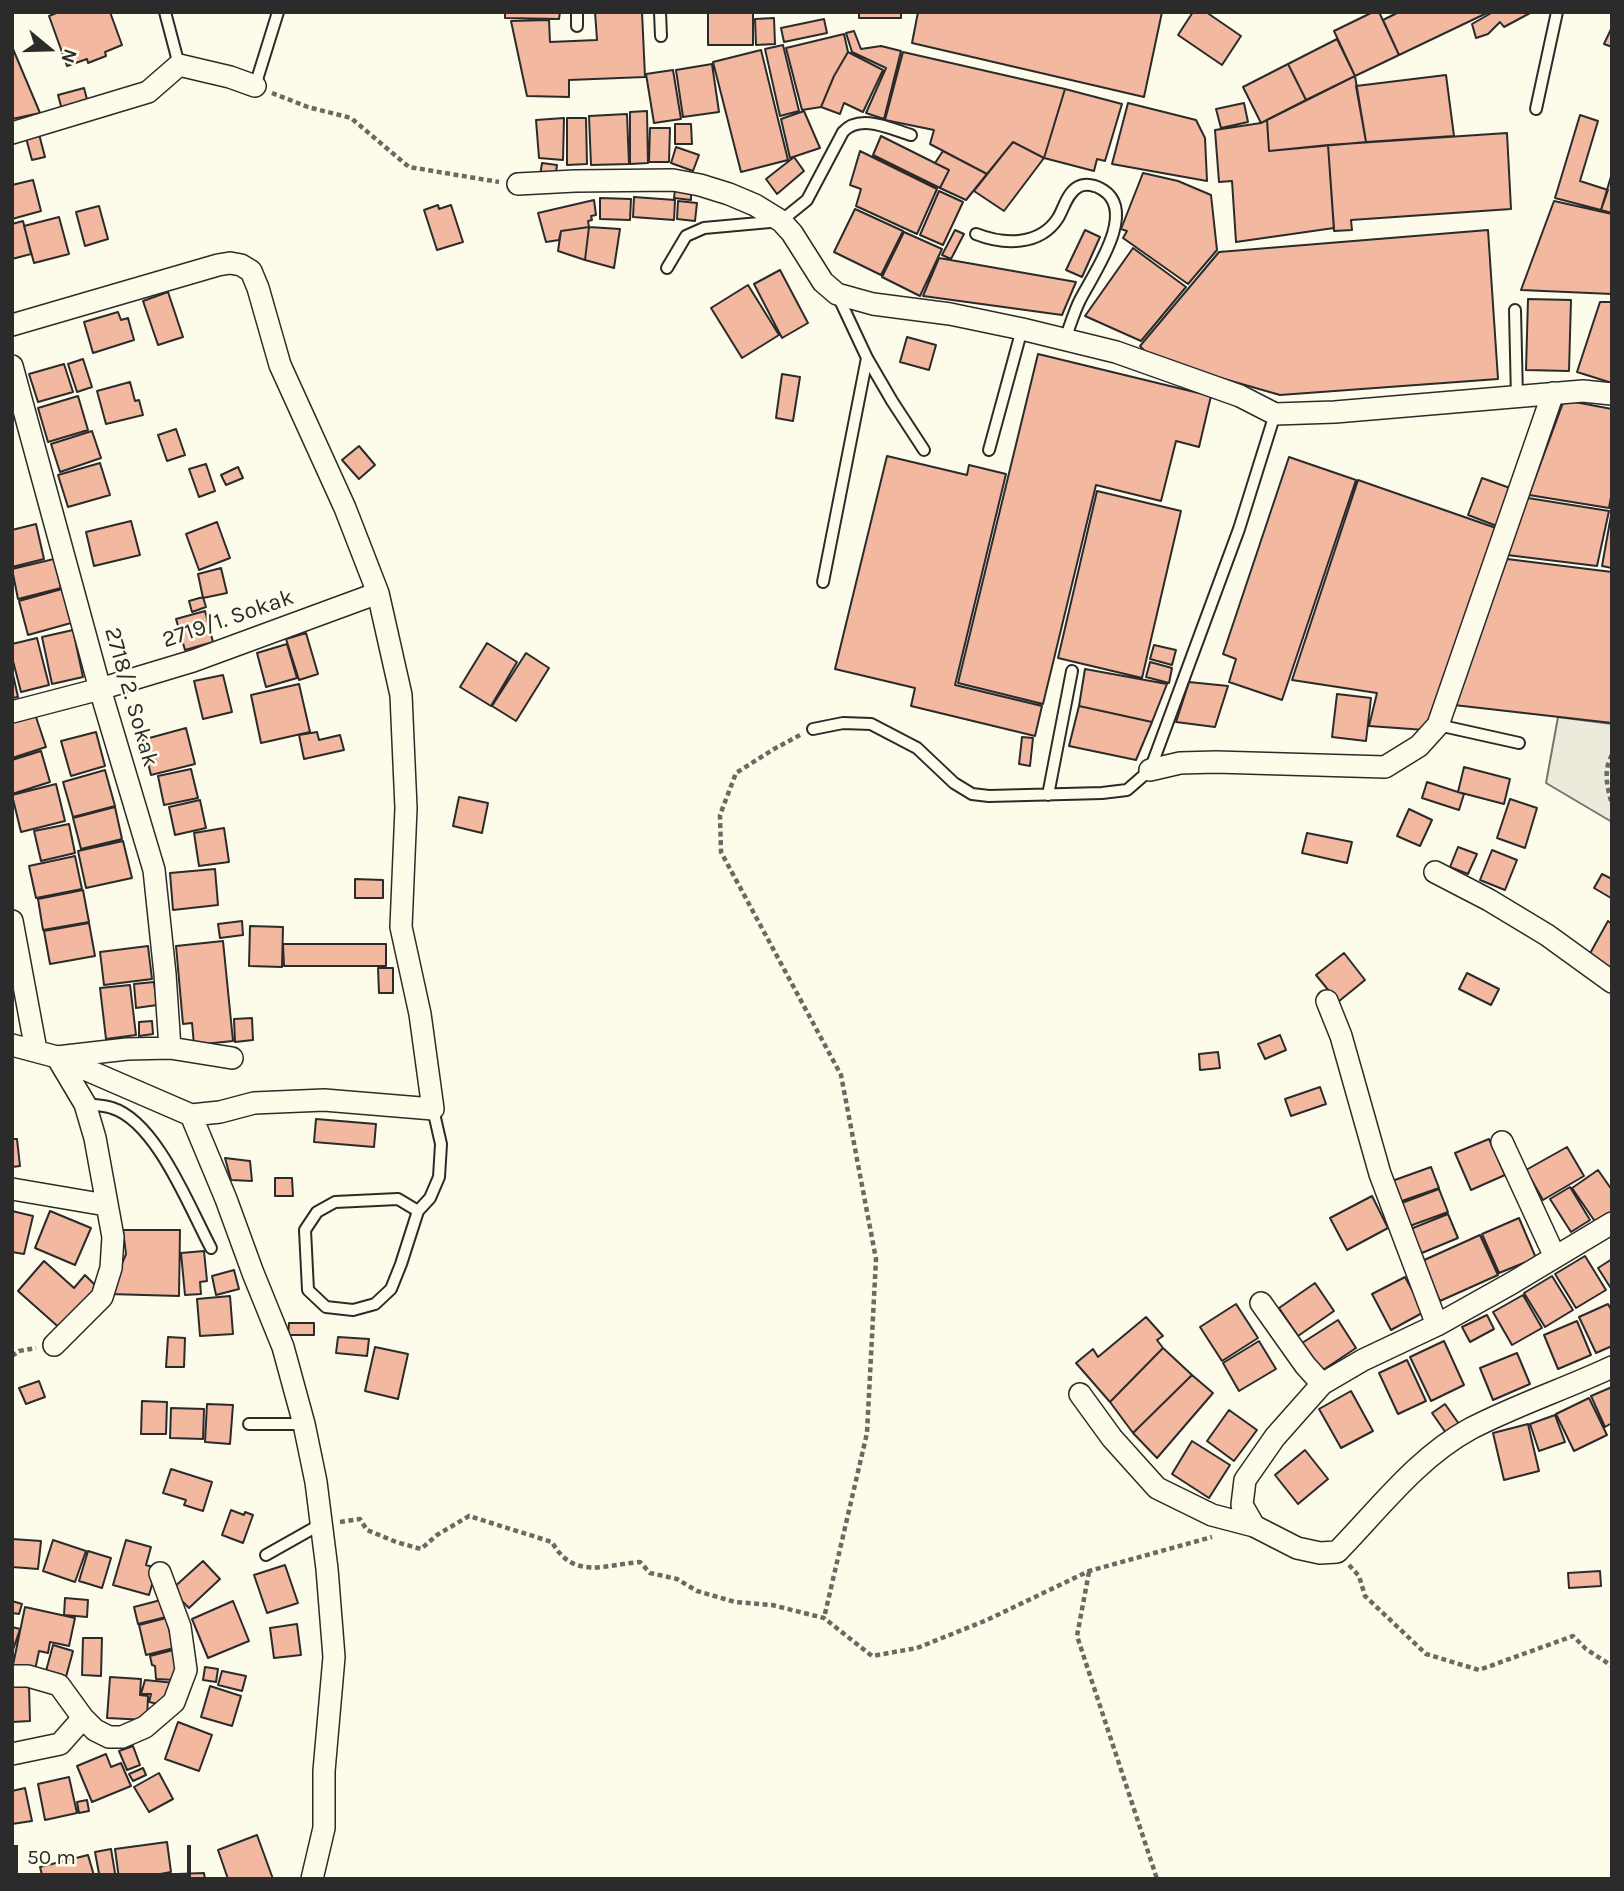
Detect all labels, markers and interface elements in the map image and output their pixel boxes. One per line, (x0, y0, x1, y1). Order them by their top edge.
north arrow (14, 14, 84, 84)
text: N (56, 46, 81, 66)
street label: 2719/1. Sokak (159, 584, 297, 654)
street label: 2718/2. Sokak (98, 624, 164, 770)
scale bar (18, 1832, 194, 1876)
text: 50 m (27, 1845, 76, 1869)

